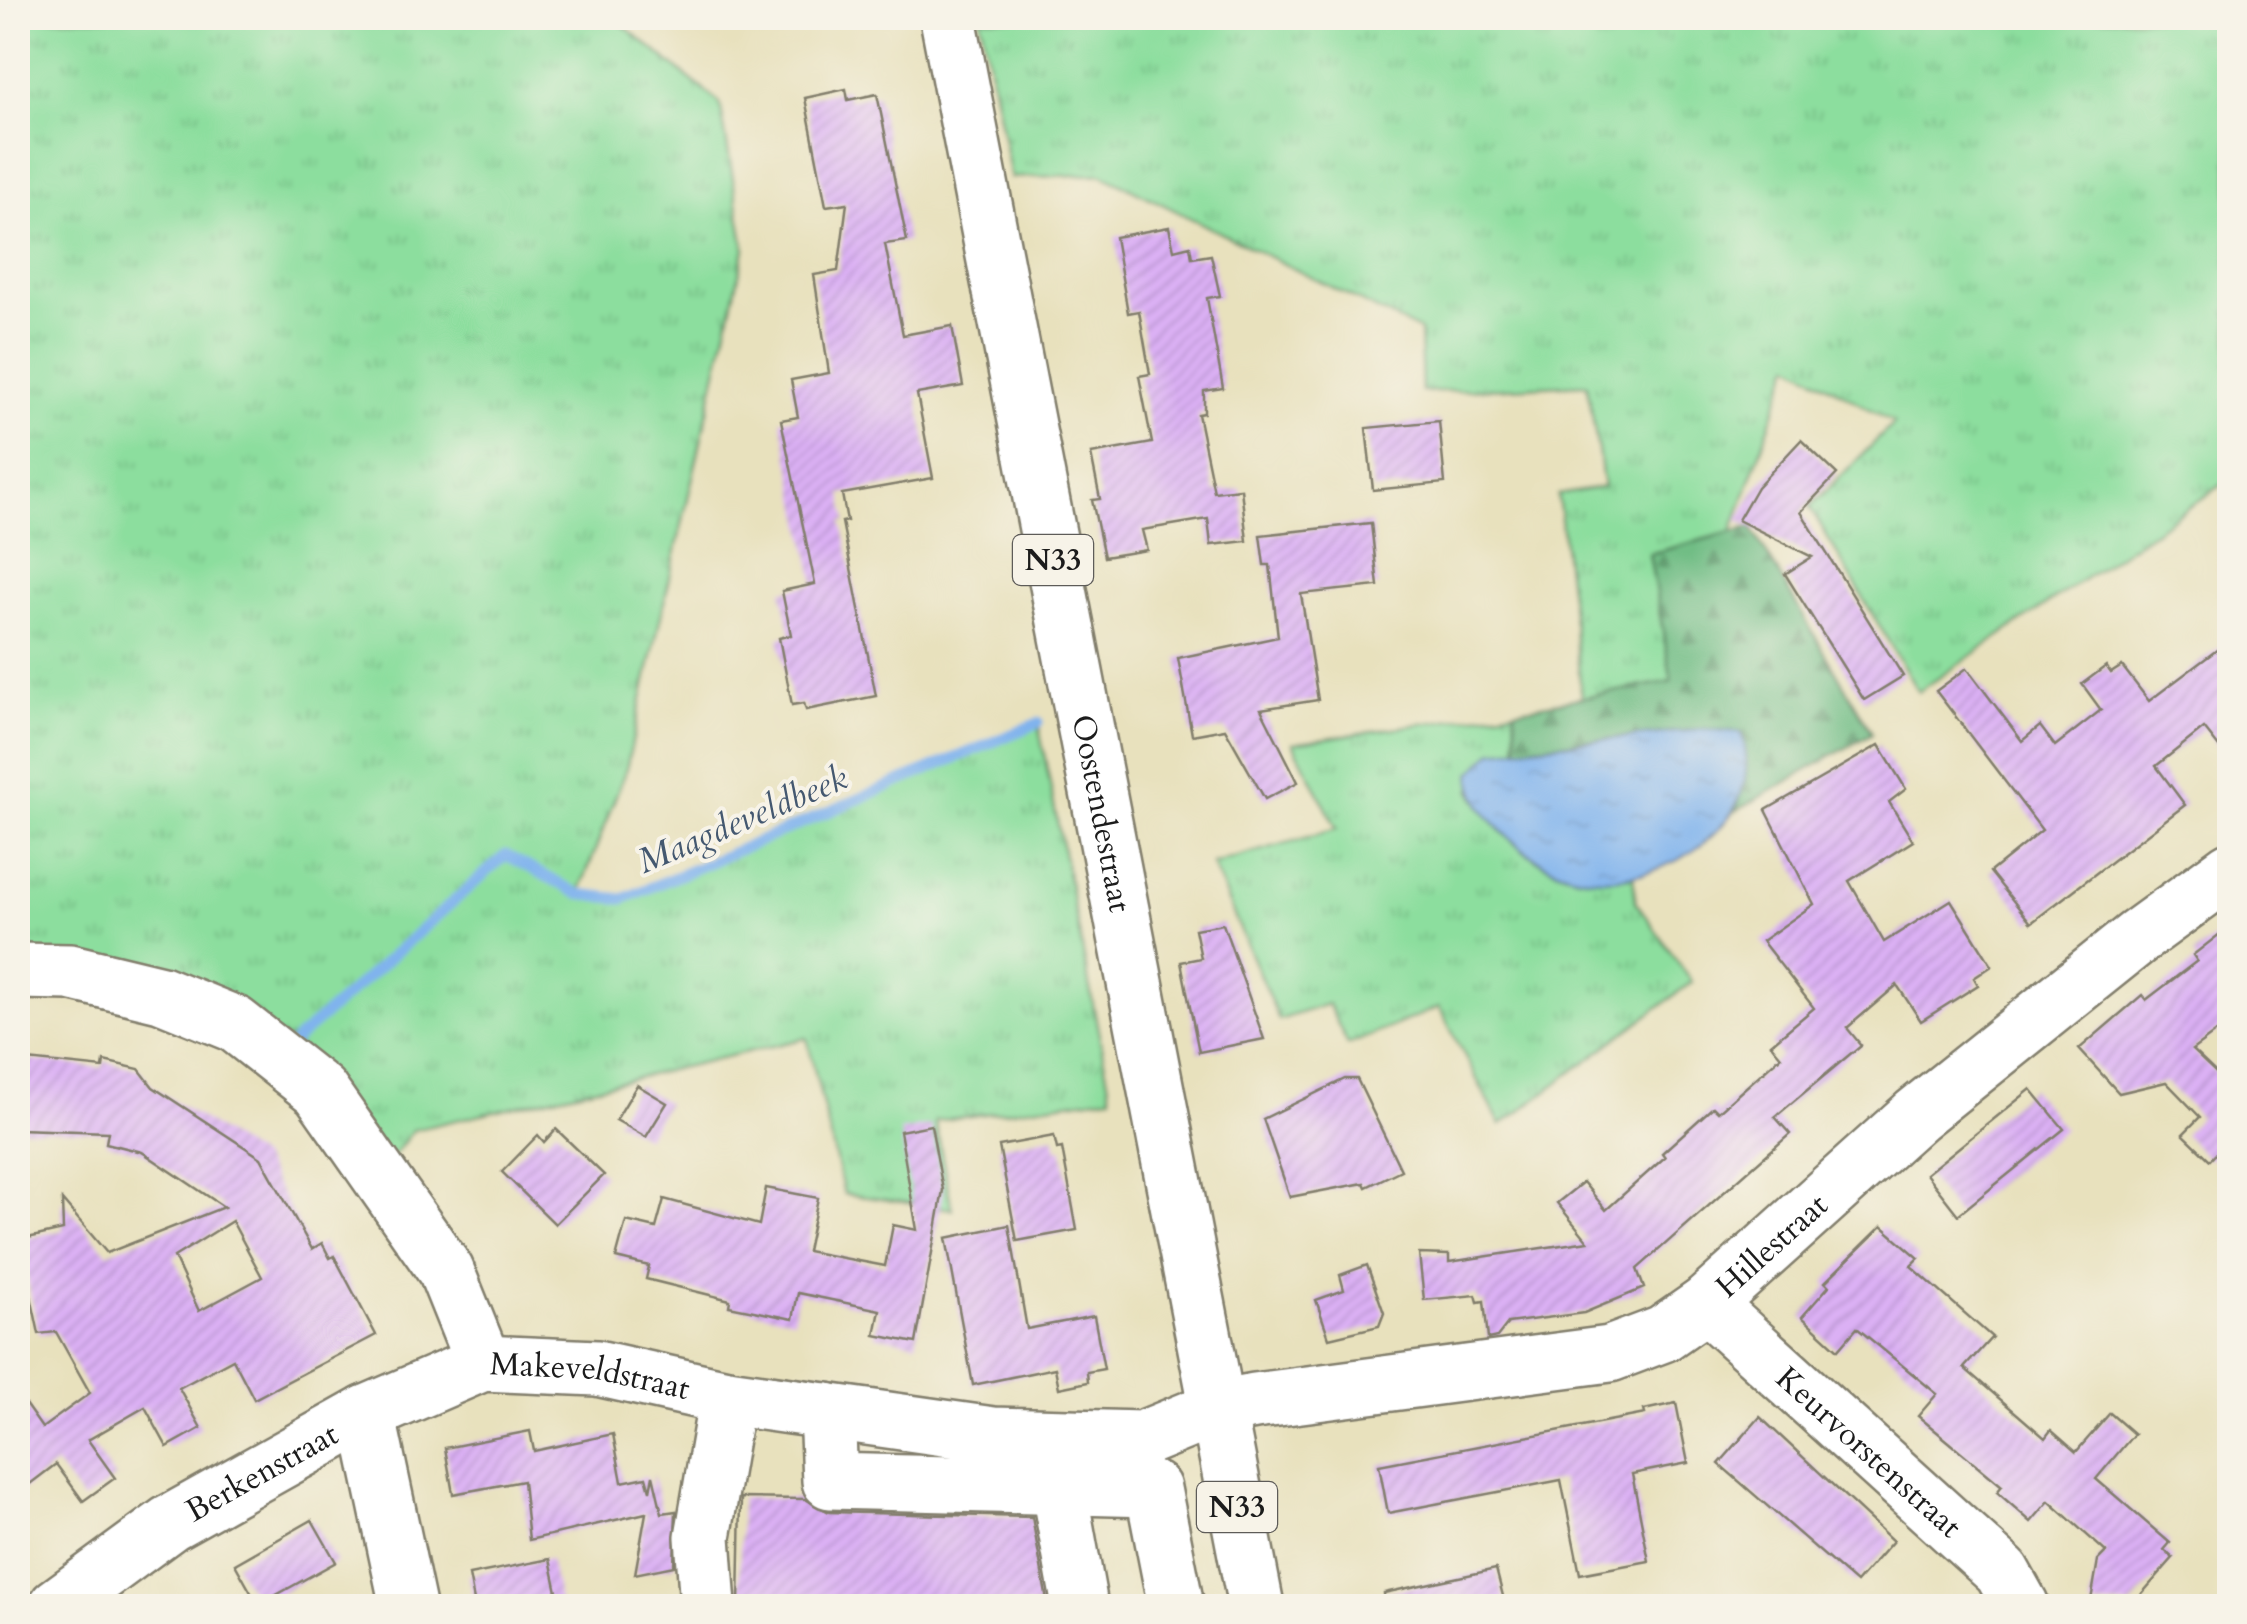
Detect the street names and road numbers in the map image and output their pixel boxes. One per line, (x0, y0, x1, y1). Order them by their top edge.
road number: N33 (1013, 535, 1093, 585)
street label: Oostendestraat (1061, 711, 1142, 916)
street label: Hillestraat (1706, 1184, 1838, 1308)
street label: Makeveldstraat (489, 1342, 694, 1411)
street label: Keurvorstenstraat (1766, 1357, 1971, 1548)
street label: Berkenstraat (178, 1413, 346, 1533)
road number: N33 (1197, 1482, 1277, 1532)

